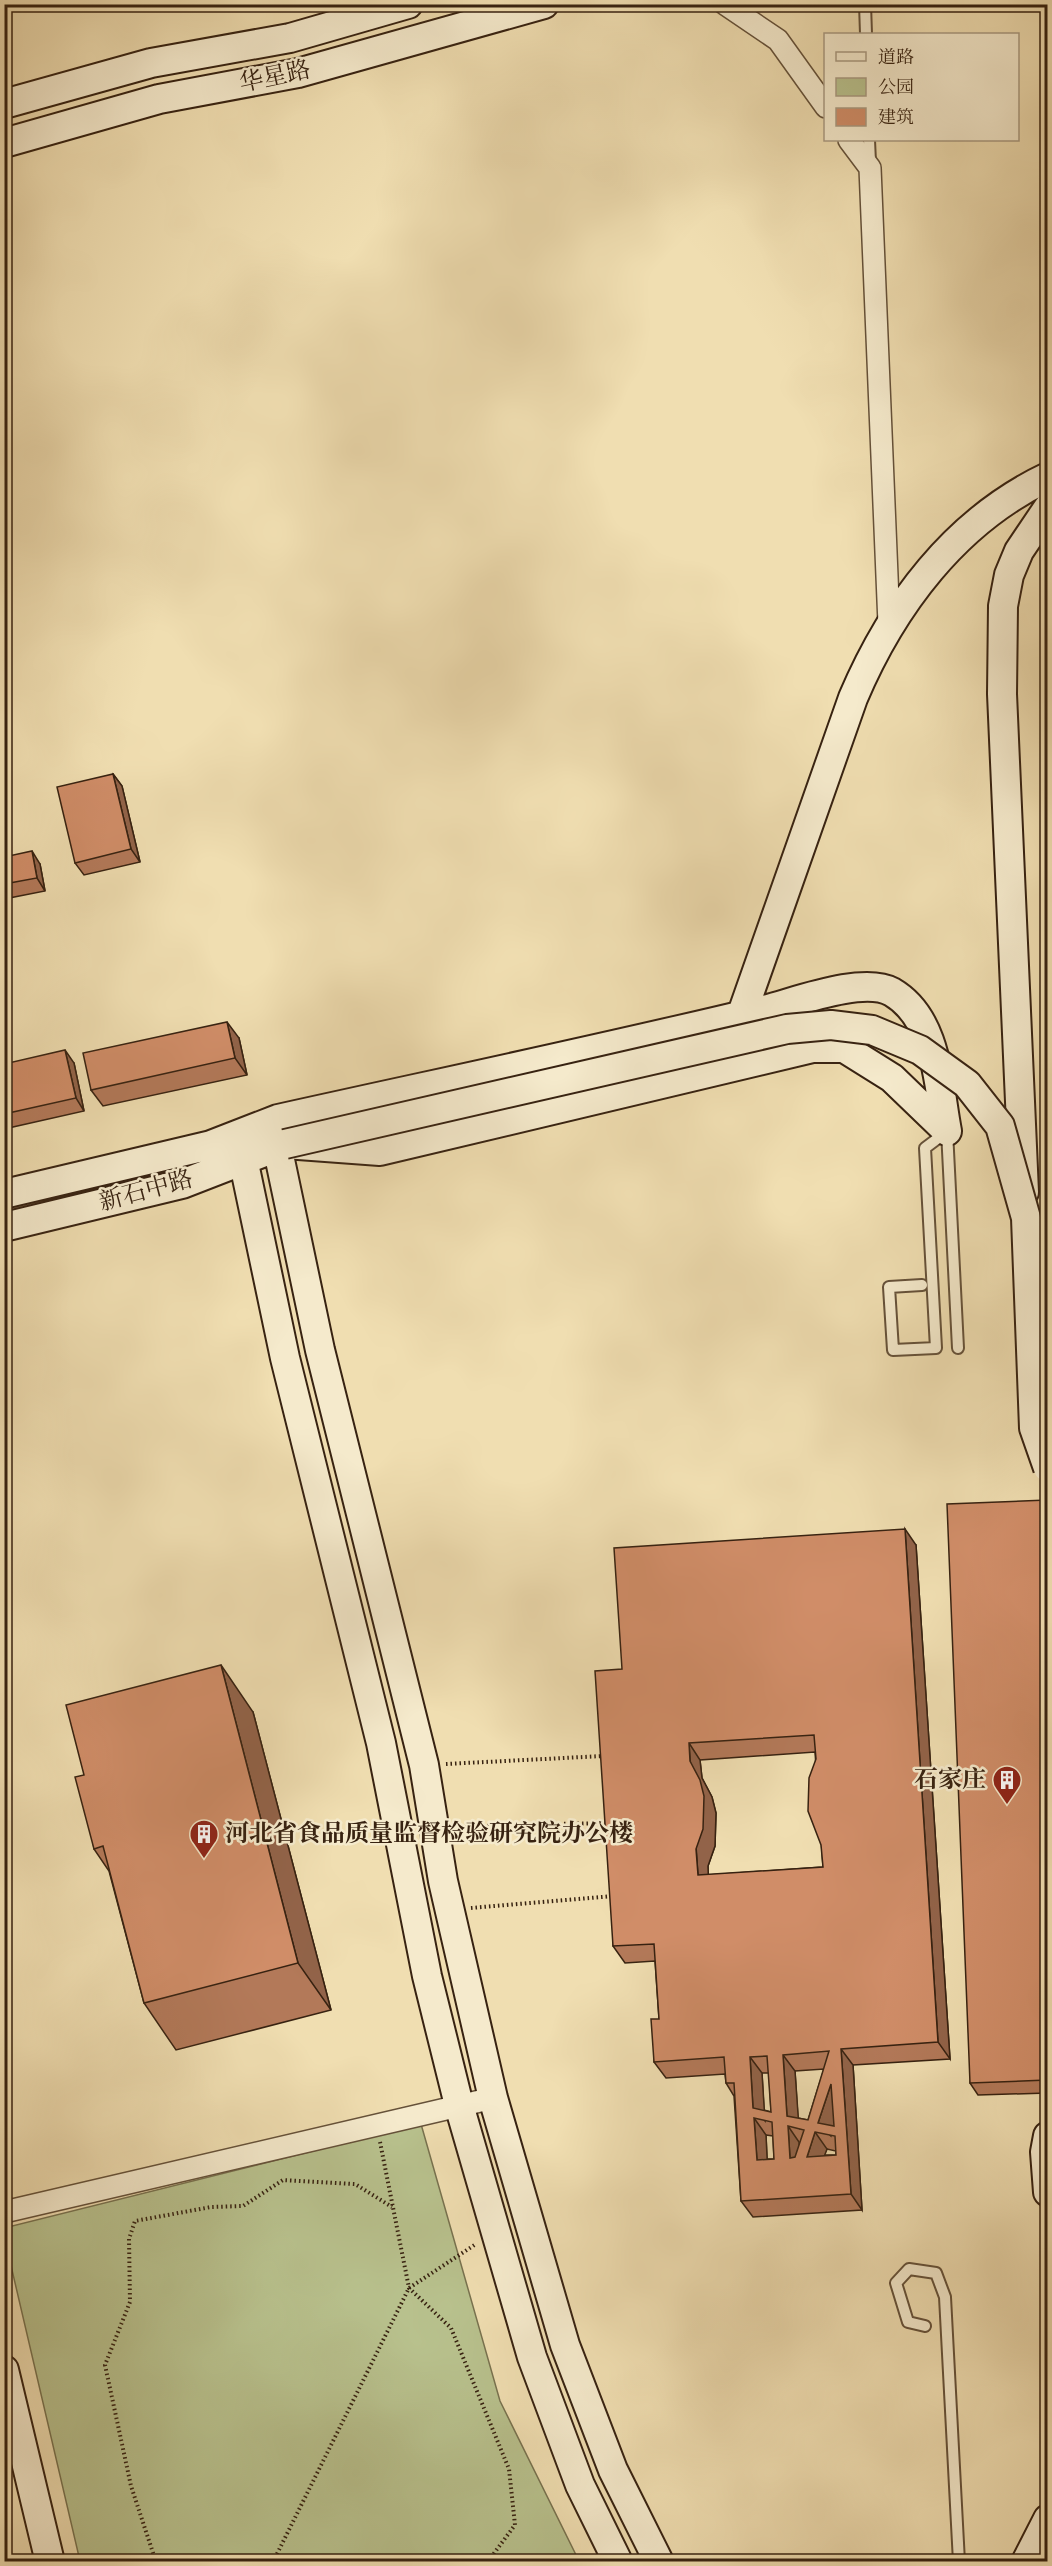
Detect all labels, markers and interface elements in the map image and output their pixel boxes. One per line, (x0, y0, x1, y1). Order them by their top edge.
legend (824, 33, 1019, 141)
text: 道路 (878, 46, 914, 69)
street label: 华星路 (237, 55, 313, 99)
text: 公园 (878, 76, 914, 99)
text: 建筑 (878, 106, 914, 129)
street label: 新石中路 (96, 1164, 196, 1218)
building icon: 石家庄 (991, 1764, 1023, 1806)
place label: 石家庄 (914, 1765, 986, 1795)
building icon: 河北省食品质量监督检验研究院办公楼 (188, 1818, 220, 1860)
place label: 河北省食品质量监督检验研究院办公楼 (225, 1819, 633, 1849)

